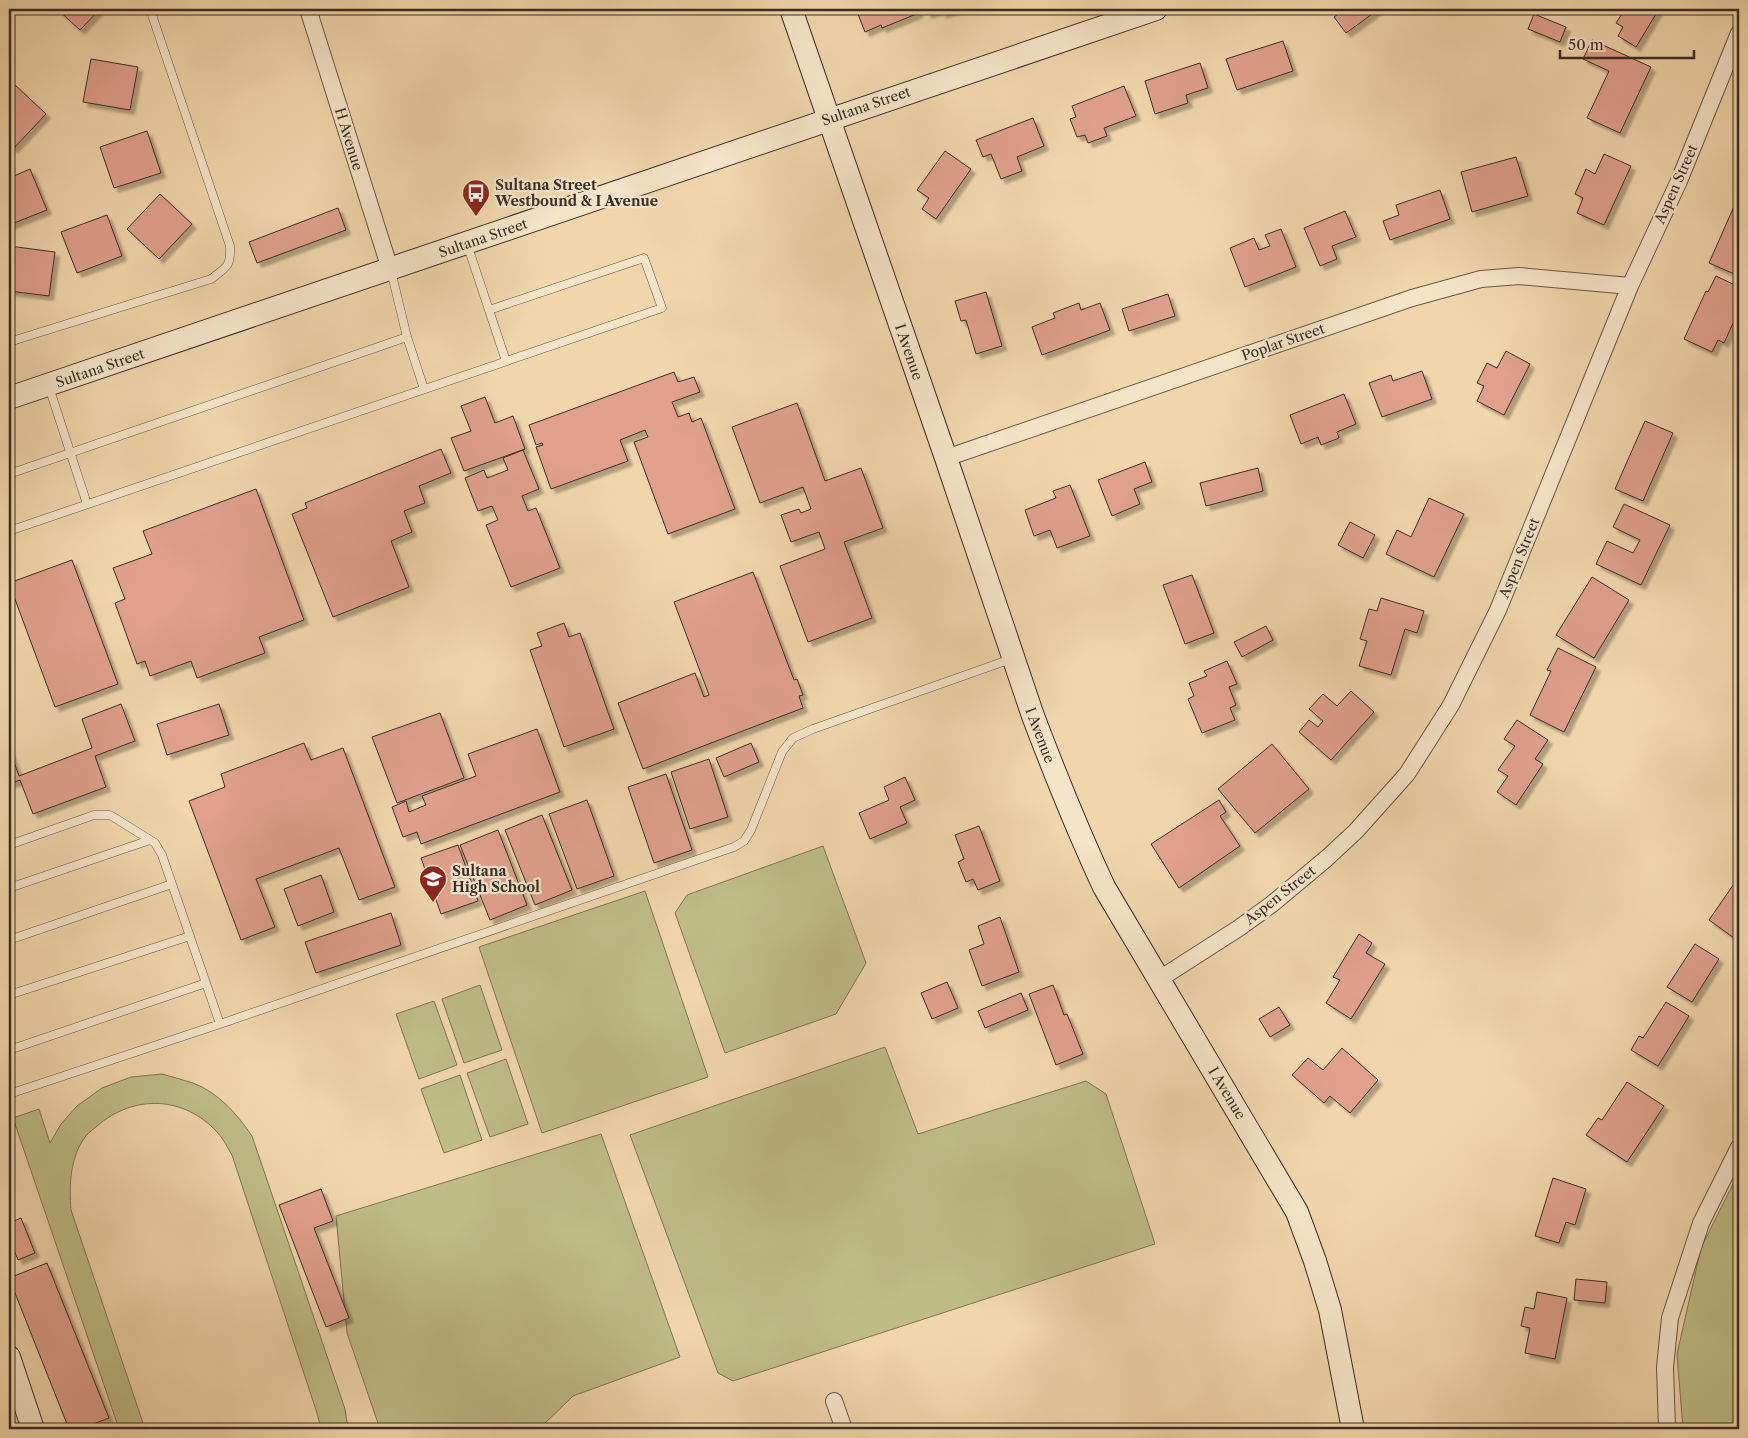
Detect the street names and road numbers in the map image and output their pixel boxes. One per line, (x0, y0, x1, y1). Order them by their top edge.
street label: Sultana Street (819, 82, 913, 130)
street label: H Avenue (331, 105, 367, 173)
street label: Aspen Street (1650, 141, 1702, 227)
street label: Sultana Street (436, 214, 530, 262)
street label: Poplar Street (1239, 319, 1327, 365)
street label: I Avenue (891, 322, 927, 383)
street label: Sultana Street (53, 344, 147, 392)
street label: Aspen Street (1494, 515, 1543, 602)
street label: I Avenue (1021, 705, 1059, 766)
street label: Aspen Street (1240, 862, 1319, 929)
street label: I Avenue (1204, 1063, 1250, 1123)

